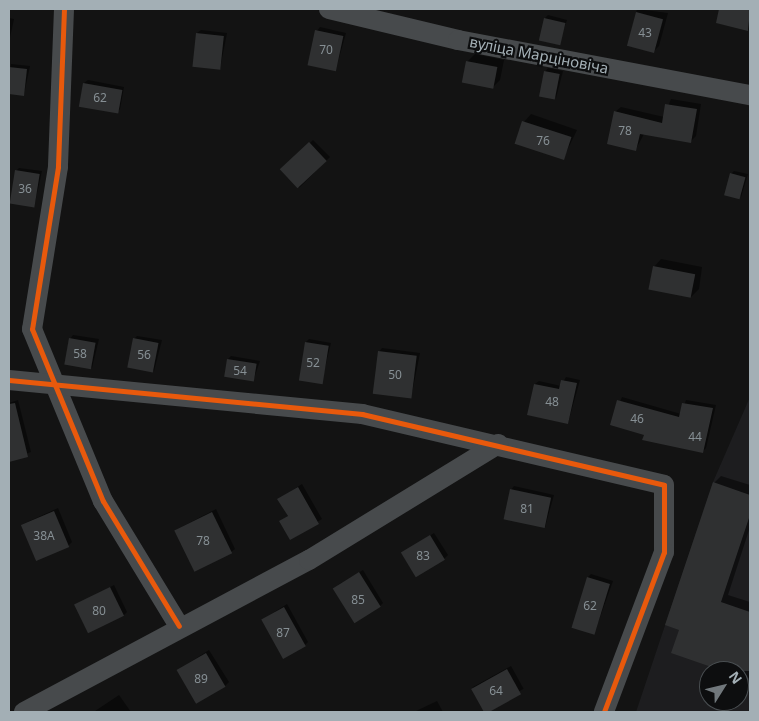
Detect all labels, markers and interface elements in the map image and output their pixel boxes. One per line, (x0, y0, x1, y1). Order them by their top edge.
house number: 43 (638, 26, 652, 40)
street label: вуліца Марціновіча (468, 33, 610, 77)
house number: 70 (319, 43, 333, 57)
house number: 62 (93, 91, 107, 105)
house number: 78 (618, 124, 632, 138)
house number: 76 (536, 134, 550, 148)
house number: 36 (18, 182, 32, 196)
house number: 58 (73, 347, 87, 361)
house number: 56 (137, 348, 151, 362)
house number: 52 (306, 356, 320, 370)
house number: 54 (233, 364, 247, 378)
house number: 50 (388, 368, 402, 382)
house number: 48 (545, 395, 559, 409)
house number: 46 (630, 412, 644, 426)
house number: 44 (688, 430, 702, 444)
house number: 81 (520, 502, 534, 516)
house number: 38А (33, 529, 55, 543)
house number: 78 (196, 534, 210, 548)
house number: 83 (416, 549, 430, 563)
house number: 85 (351, 593, 365, 607)
house number: 62 (583, 599, 597, 613)
house number: 80 (92, 604, 106, 618)
house number: 87 (276, 626, 290, 640)
north arrow (699, 661, 749, 711)
text: N (725, 667, 747, 688)
house number: 89 (194, 672, 208, 686)
house number: 64 (489, 684, 503, 698)

